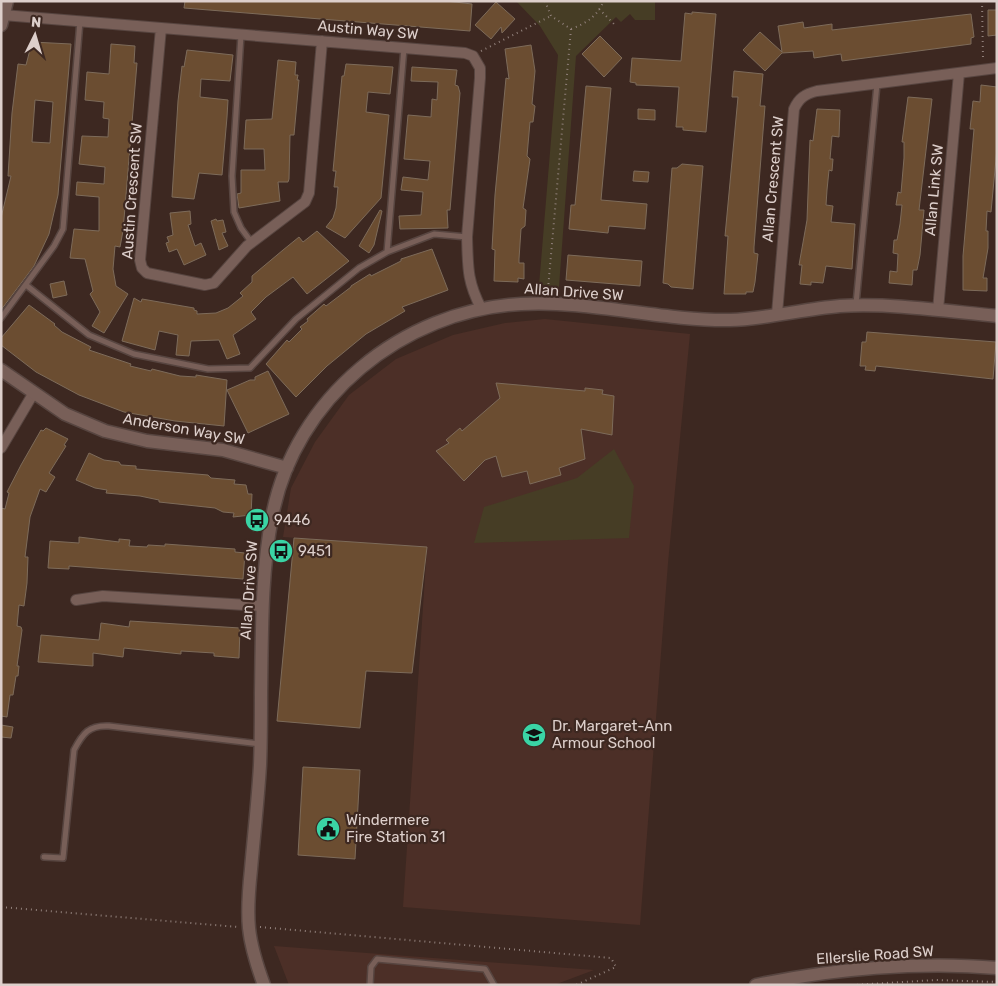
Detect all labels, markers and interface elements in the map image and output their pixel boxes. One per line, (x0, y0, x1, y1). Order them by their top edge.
north arrow (10, 10, 60, 60)
text: N (30, 14, 42, 31)
street label: Austin Way SW (317, 17, 419, 43)
street label: Allan Crescent SW (759, 115, 787, 243)
street label: Austin Crescent SW (118, 122, 146, 260)
street label: Allan Link SW (921, 143, 947, 237)
street label: Allan Drive SW (524, 280, 624, 304)
street label: Anderson Way SW (122, 409, 246, 449)
bus stop icon: 9446 (244, 507, 270, 533)
place label: 9446 (274, 511, 310, 529)
bus stop icon: 9451 (268, 538, 294, 564)
street label: Allan Drive SW (237, 540, 261, 640)
place label: 9451 (298, 542, 331, 560)
place label: Dr. Margaret-Ann Armour School (552, 717, 672, 752)
school or university icon: Dr. Margaret-Ann Armour School (521, 722, 547, 748)
place label: Windermere Fire Station 31 (346, 811, 445, 846)
public building icon: Windermere Fire Station 31 (315, 816, 341, 842)
street label: Ellerslie Road SW (816, 942, 934, 968)

